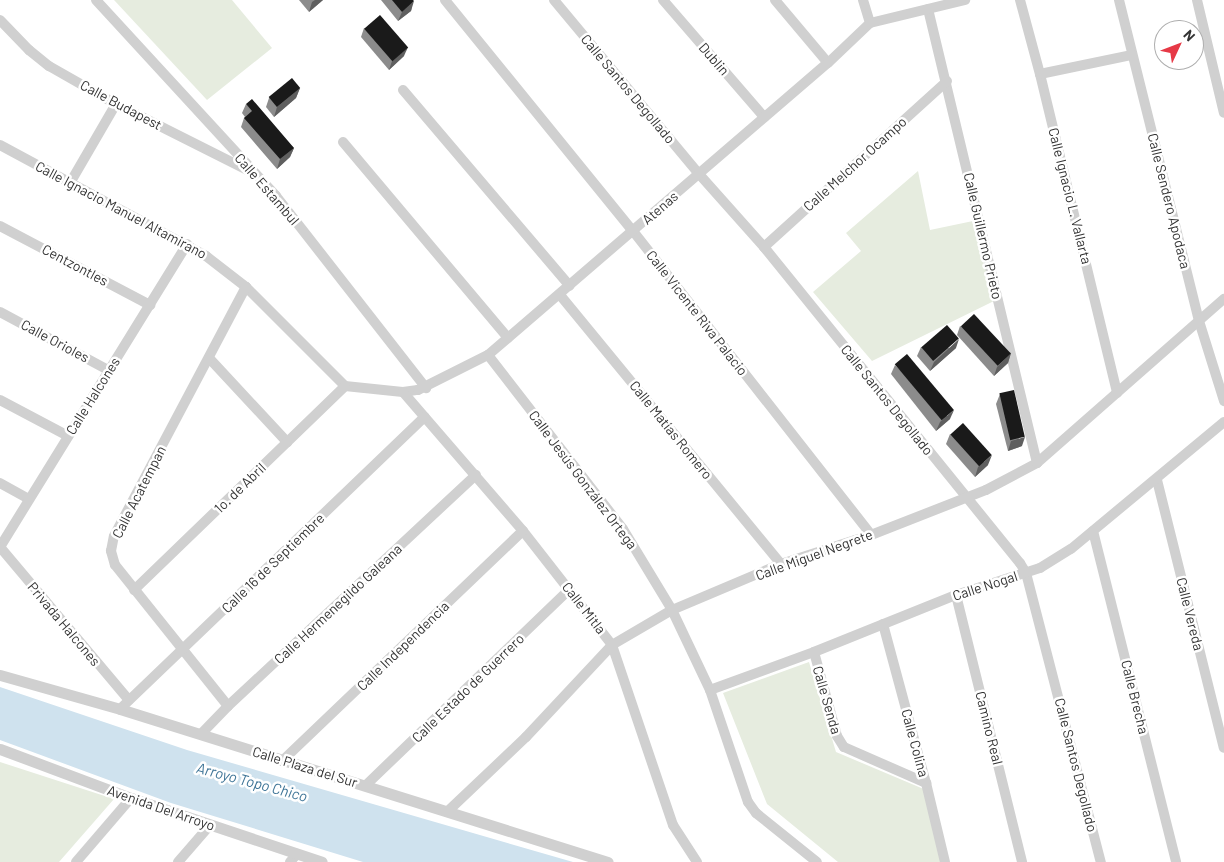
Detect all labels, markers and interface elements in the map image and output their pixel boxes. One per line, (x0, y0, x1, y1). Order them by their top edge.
north arrow (1154, 20, 1204, 70)
text: N (1180, 26, 1199, 44)
street label: Calle Santos Degollado (577, 31, 679, 147)
street label: Dublin (695, 39, 733, 79)
street label: Calle Budapest (77, 76, 165, 134)
street label: Calle Melchor Ocampo (800, 113, 910, 215)
street label: Calle Ignacio L. Vallarta (1045, 126, 1095, 266)
street label: Calle Sendero Apodaca (1144, 132, 1194, 270)
street label: Calle Estambul (231, 150, 303, 228)
street label: Calle Ignacio Manuel Altamirano (33, 158, 209, 262)
street label: Calle Guillermo Prieto (960, 171, 1006, 301)
street label: Atenas (639, 188, 681, 228)
street label: Centzontles (39, 241, 111, 289)
street label: Calle Vicente Riva Palacio (643, 247, 751, 379)
street label: Calle Orioles (18, 316, 92, 366)
street label: Calle Santos Degollado (837, 341, 937, 459)
street label: Calle Halcones (63, 354, 123, 438)
street label: Calle Matías Romero (626, 377, 716, 483)
street label: Calle Jesús González Ortega (525, 407, 641, 553)
street label: Calle Acatempan (109, 443, 169, 541)
street label: 1o. de Abril (211, 459, 269, 517)
street label: Calle 16 de Septiembre (218, 510, 328, 616)
street label: Calle Miguel Negrete (753, 526, 875, 584)
street label: Calle Hermenegildo Galeana (271, 540, 405, 668)
street label: Calle Nogal (950, 568, 1020, 604)
street label: Calle Vereda (1173, 576, 1207, 652)
street label: Privada Halcones (24, 579, 104, 669)
street label: Calle Mitla (559, 579, 609, 637)
street label: Calle Independencia (353, 598, 453, 694)
street label: Calle Estado de Guerrero (408, 630, 528, 746)
street label: Calle Brecha (1118, 658, 1152, 736)
street label: Calle Senda (809, 664, 845, 736)
street label: Camino Real (972, 690, 1006, 766)
street label: Calle Santos Degollado (1051, 696, 1101, 834)
street label: Calle Colina (898, 707, 932, 779)
street label: Calle Plaza del Sur (250, 743, 360, 791)
water label: Arroyo Topo Chico (195, 759, 309, 805)
street label: Avenida Del Arroyo (105, 782, 217, 834)

